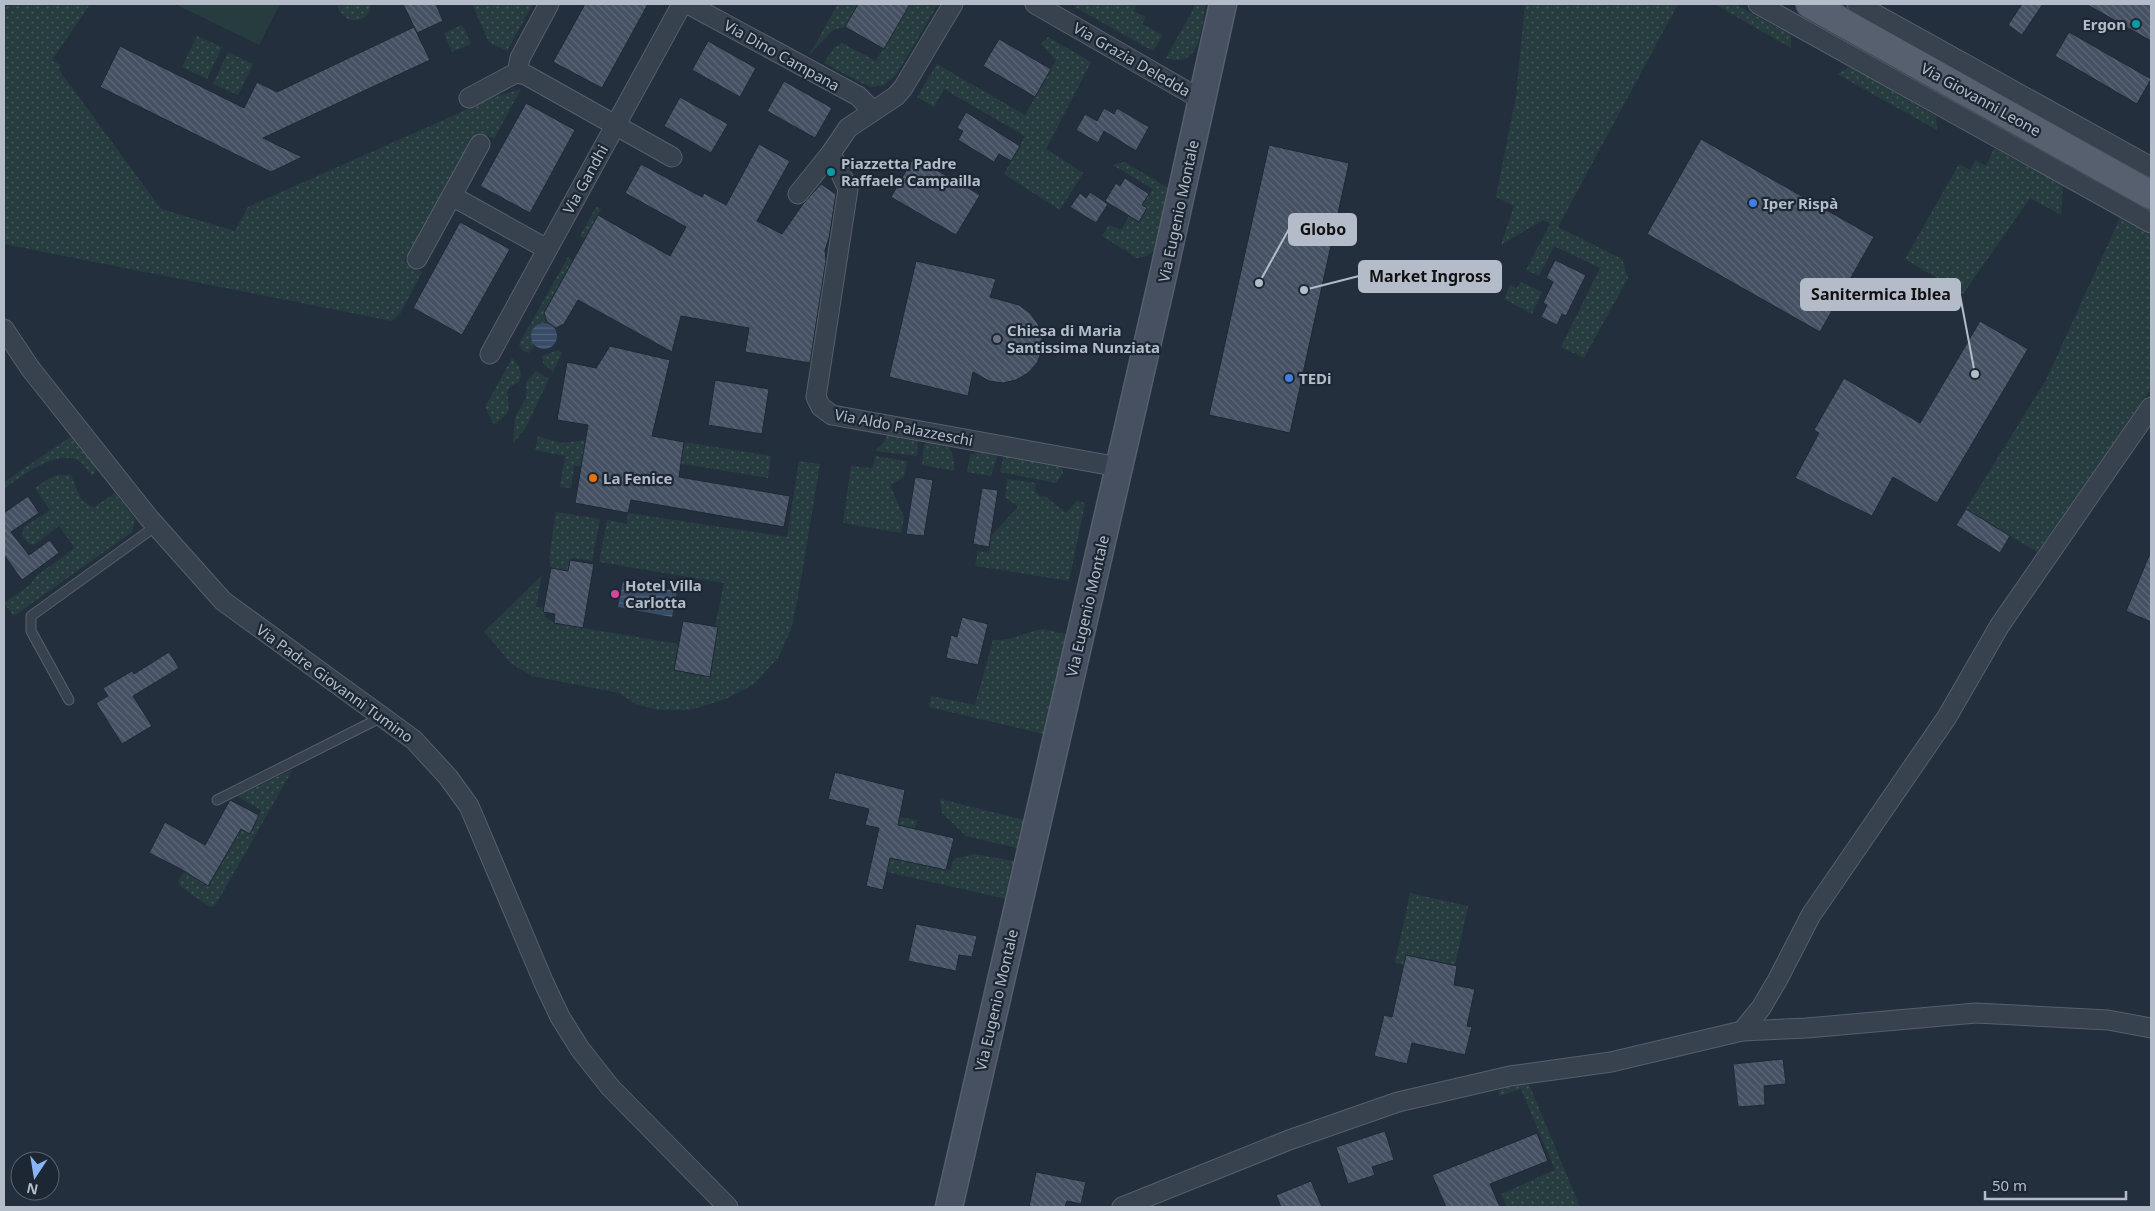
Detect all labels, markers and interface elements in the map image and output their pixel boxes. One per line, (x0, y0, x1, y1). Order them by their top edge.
place label: Ergon (2082, 14, 2126, 34)
street label: Via Dino Campana (721, 15, 843, 95)
street label: Via Grazia Deledda (1070, 17, 1194, 101)
marker: Ergon (2130, 18, 2142, 30)
street label: Via Giovanni Leone (1917, 58, 2045, 140)
street label: Via Eugenio Montale (1153, 138, 1203, 284)
street label: Via Gandhi (558, 141, 612, 217)
place label: Piazzetta Padre Raffaele Campailla (841, 153, 981, 190)
marker: Piazzetta Padre Raffaele Campailla (825, 166, 837, 178)
place label: Iper Rispà (1763, 193, 1838, 213)
marker: Iper Rispà (1747, 197, 1759, 209)
callout: Globo (1289, 214, 1356, 245)
text: Globo (1300, 218, 1346, 240)
callout: Market Ingross (1359, 261, 1501, 292)
text: Market Ingross (1369, 265, 1491, 287)
callout: Sanitermica Iblea (1801, 279, 1960, 310)
text: Sanitermica Iblea (1811, 283, 1951, 305)
place label: Chiesa di Maria Santissima Nunziata (1007, 320, 1160, 357)
marker: Chiesa di Maria Santissima Nunziata (991, 333, 1003, 345)
place label: TEDi (1299, 368, 1332, 388)
marker: TEDi (1283, 372, 1295, 384)
street label: Via Aldo Palazzeschi (833, 404, 975, 450)
place label: La Fenice (603, 468, 672, 488)
marker: La Fenice (587, 472, 599, 484)
street label: Via Eugenio Montale (1061, 533, 1113, 679)
place label: Hotel Villa Carlotta (625, 575, 702, 612)
marker: Hotel Villa Carlotta (609, 588, 621, 600)
street label: Via Padre Giovanni Tumino (253, 619, 417, 747)
street label: Via Eugenio Montale (970, 927, 1022, 1073)
north arrow (10, 1151, 60, 1201)
scale bar (1985, 1168, 2126, 1200)
text: 50 m (1992, 1175, 2027, 1195)
text: N (25, 1179, 40, 1200)

